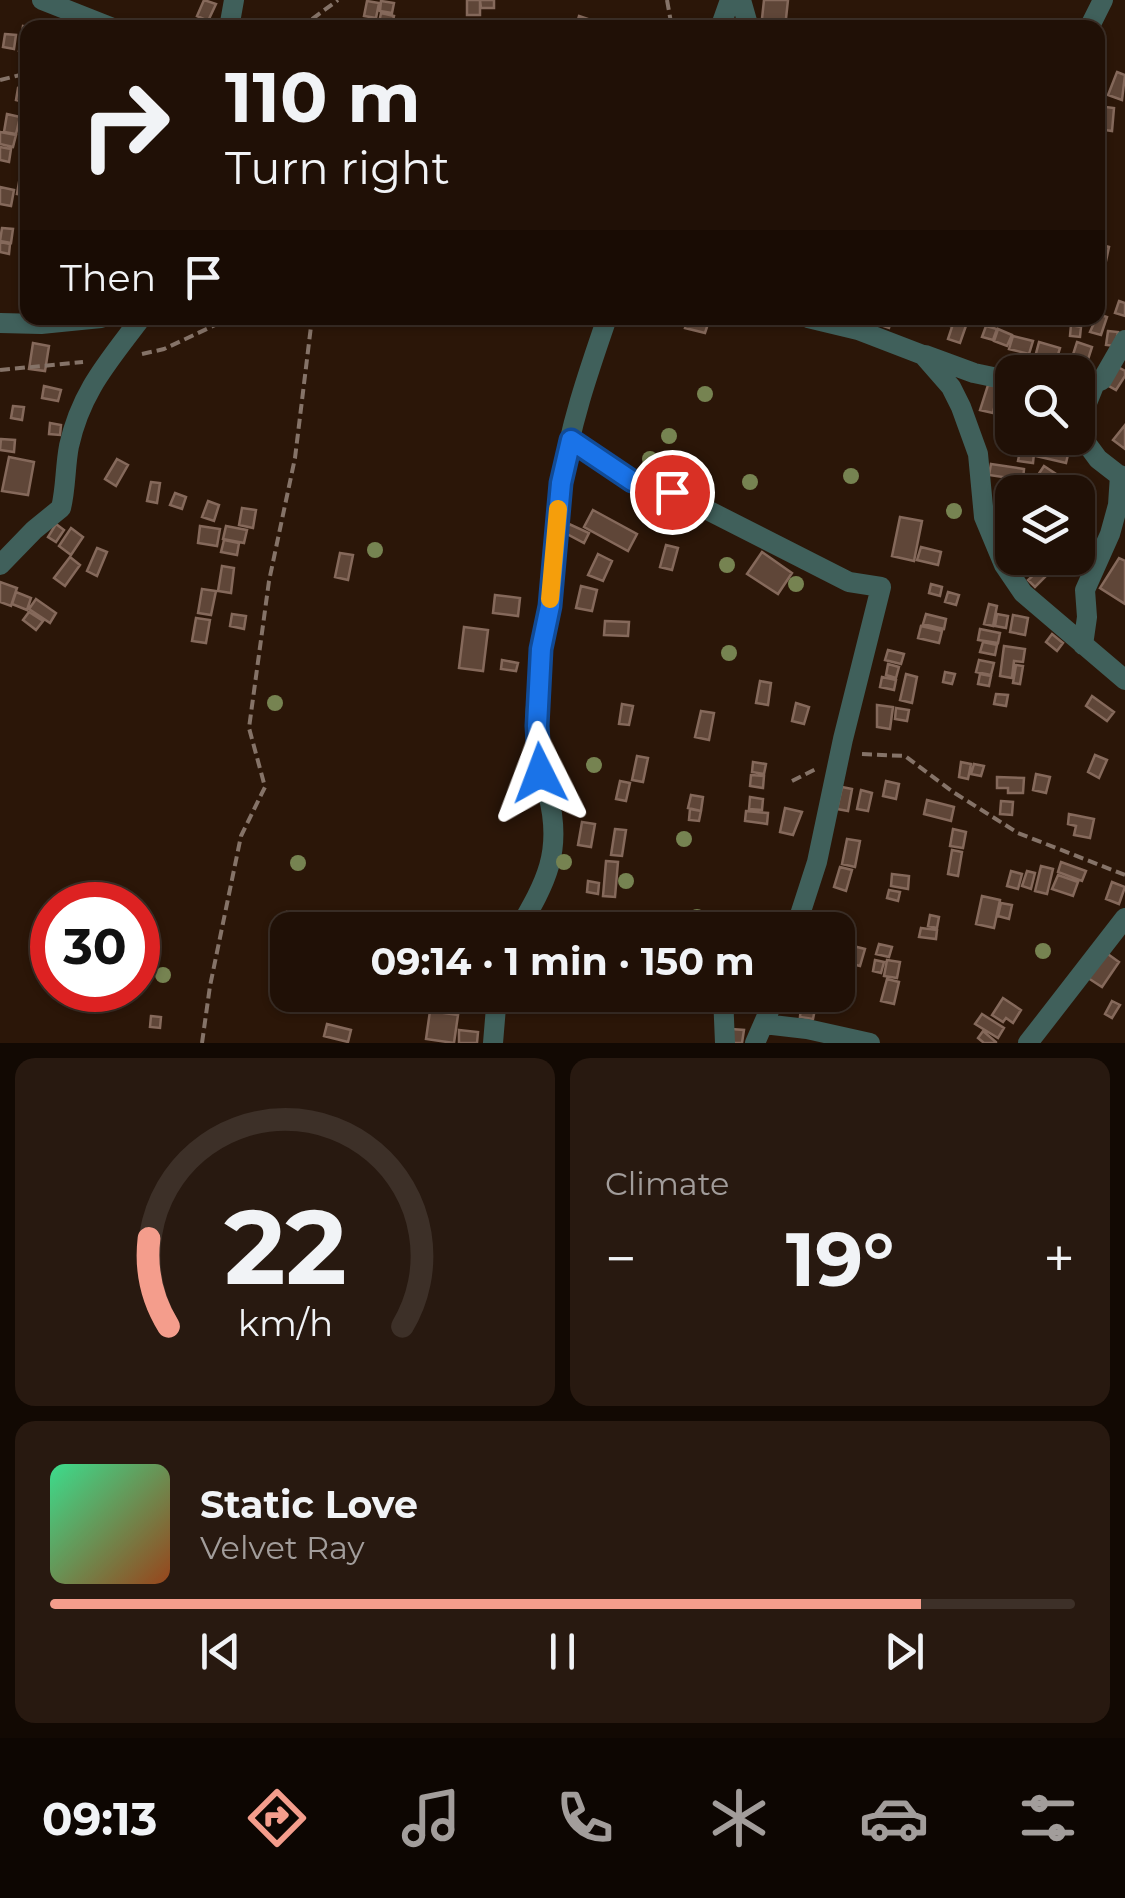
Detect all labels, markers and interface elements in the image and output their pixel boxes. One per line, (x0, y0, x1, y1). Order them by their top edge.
text: 110 m (225, 54, 421, 140)
icon: right (60, 60, 190, 190)
text: Turn right (225, 140, 450, 195)
icon: arrive (176, 250, 231, 305)
text: Then (60, 254, 156, 301)
map controls (995, 355, 1095, 575)
button: search (995, 355, 1095, 455)
pin (630, 450, 715, 535)
icon: arrive (645, 465, 700, 520)
button: layers (995, 475, 1095, 575)
position arrow (488, 721, 592, 825)
speed limit sign: 30 (30, 882, 160, 1012)
text: 09:14 · 1 min · 150 m (370, 938, 755, 985)
text: Climate (605, 1164, 729, 1203)
text: 22 (224, 1183, 346, 1310)
text: 19° (786, 1213, 894, 1305)
text: − (605, 1225, 637, 1292)
text: + (1043, 1225, 1075, 1292)
text: km/h (237, 1301, 333, 1345)
text: Static Love (200, 1481, 418, 1528)
text: Velvet Ray (200, 1528, 365, 1567)
icon: previous (193, 1624, 248, 1679)
icon: pause (535, 1624, 590, 1679)
icon: next (877, 1624, 932, 1679)
icon: directions (242, 1783, 312, 1853)
icon: music (396, 1783, 466, 1853)
icon: phone (550, 1783, 620, 1853)
icon: climate (704, 1783, 774, 1853)
icon: car (859, 1783, 929, 1853)
icon: filters (1013, 1783, 1083, 1853)
text: 09:13 (42, 1791, 157, 1846)

